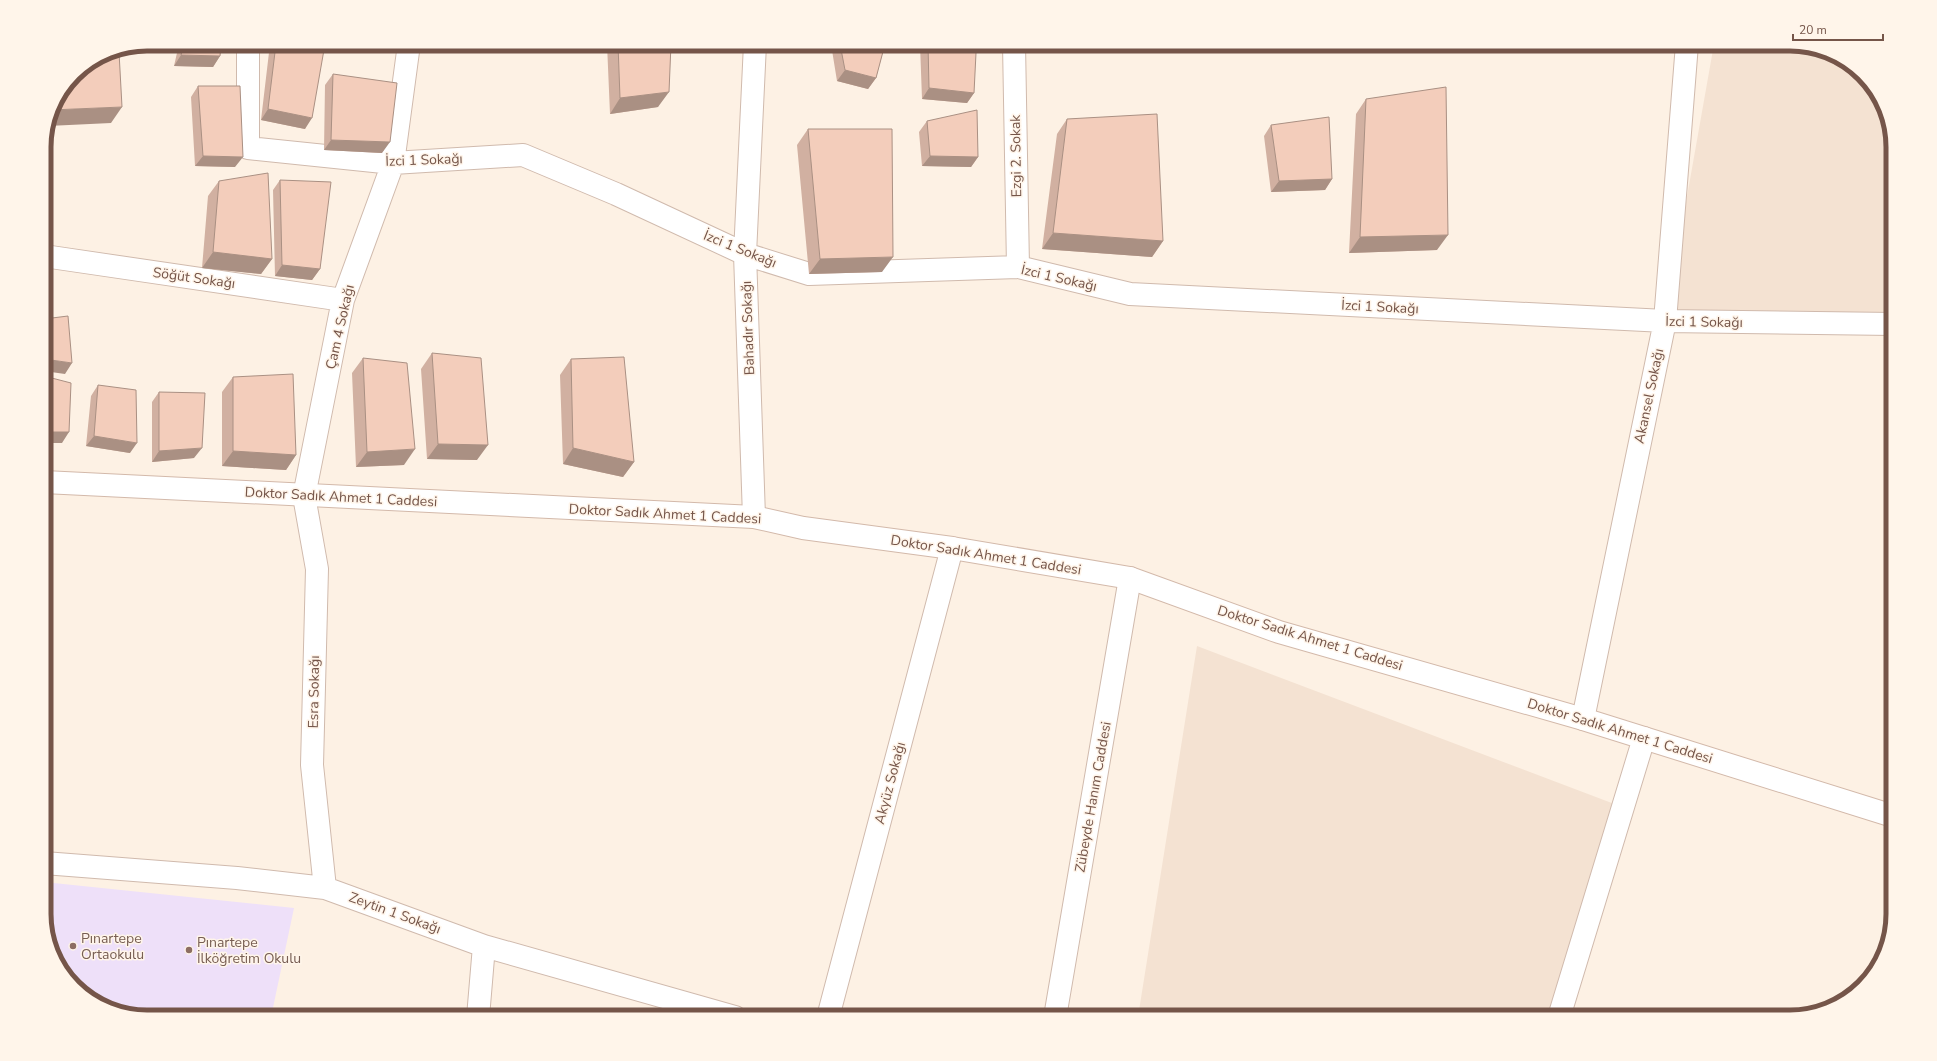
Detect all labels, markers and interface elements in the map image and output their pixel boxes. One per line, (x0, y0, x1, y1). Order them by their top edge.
scale bar (1793, 16, 1883, 42)
text: 20 m (1799, 22, 1827, 38)
street label: Ezgi 2. Sokak (1006, 114, 1026, 197)
street label: İzci 1 Sokağı (385, 149, 463, 171)
street label: İzci 1 Sokağı (701, 226, 779, 272)
street label: İzci 1 Sokağı (1019, 260, 1099, 296)
street label: Söğüt Sokağı (152, 263, 236, 293)
street label: Bahadır Sokağı (737, 280, 759, 376)
street label: Çam 4 Sokağı (321, 283, 359, 371)
street label: İzci 1 Sokağı (1341, 295, 1419, 319)
street label: İzci 1 Sokağı (1665, 312, 1743, 332)
street label: Akansel Sokağı (1630, 347, 1668, 445)
street label: Doktor Sadık Ahmet 1 Caddesi (244, 482, 438, 512)
street label: Doktor Sadık Ahmet 1 Caddesi (568, 499, 762, 529)
street label: Doktor Sadık Ahmet 1 Caddesi (889, 531, 1083, 579)
street label: Doktor Sadık Ahmet 1 Caddesi (1215, 601, 1405, 675)
street label: Esra Sokağı (304, 655, 324, 729)
street label: Doktor Sadık Ahmet 1 Caddesi (1525, 694, 1715, 768)
street label: Zübeyde Hanım Caddesi (1070, 720, 1116, 874)
street label: Akyüz Sokağı (870, 740, 910, 826)
street label: Zeytin 1 Sokağı (346, 888, 444, 938)
place label: Pınartepe Ortaokulu (81, 929, 144, 964)
place label: Pınartepe İlköğretim Okulu (197, 933, 301, 968)
marker: Pınartepe Ortaokulu (68, 941, 78, 951)
marker: Pınartepe İlköğretim Okulu (184, 945, 194, 955)

